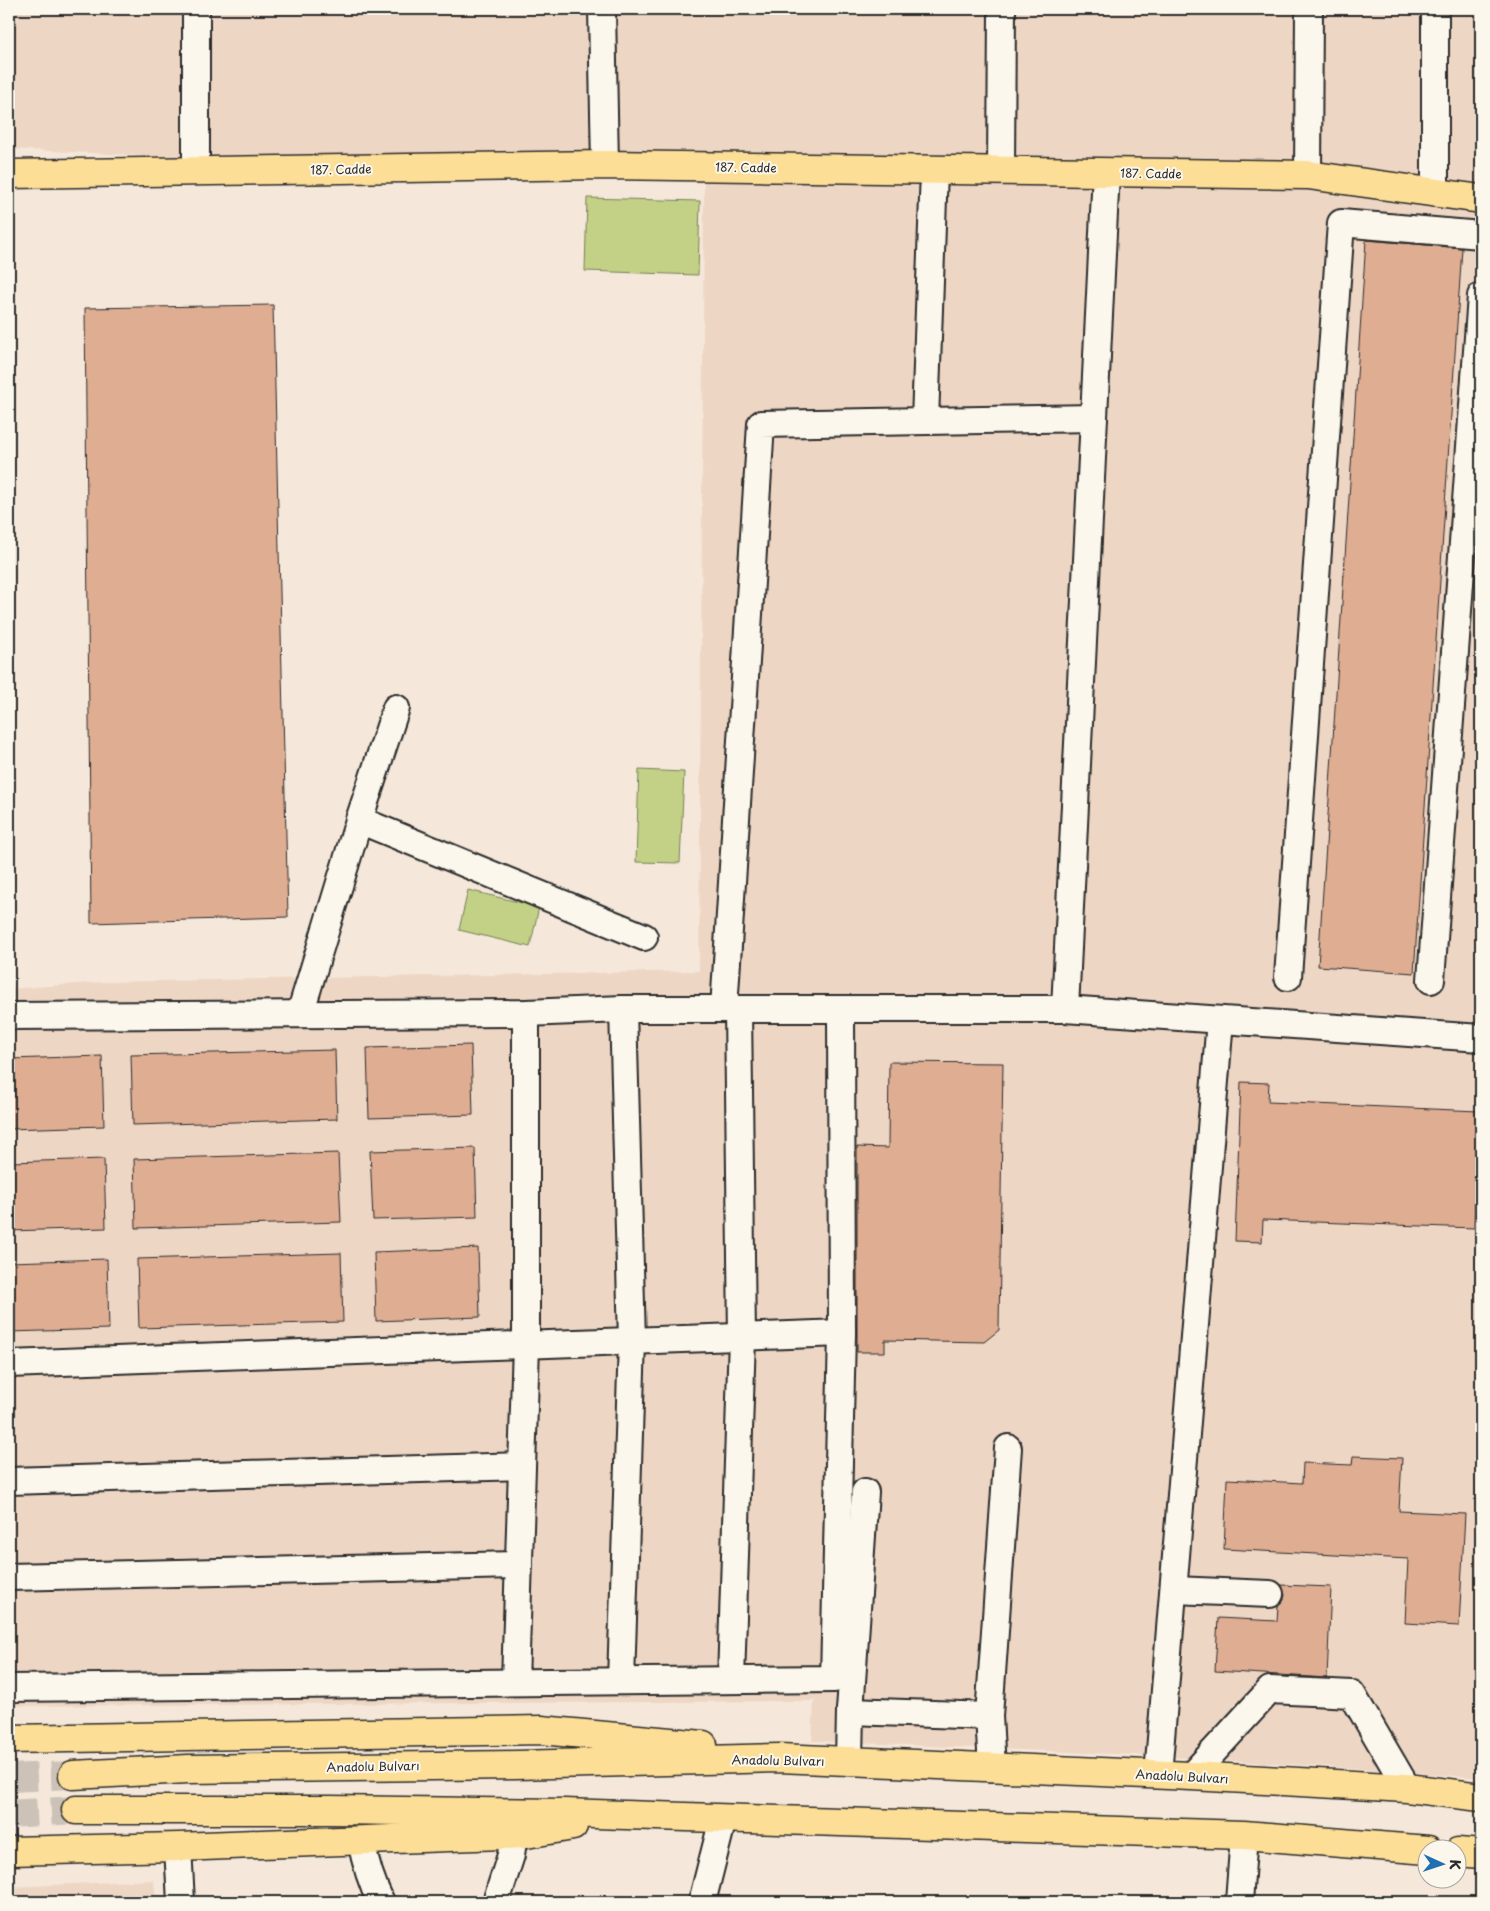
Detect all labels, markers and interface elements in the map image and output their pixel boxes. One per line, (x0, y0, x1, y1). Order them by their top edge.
street label: 187. Cadde (715, 157, 777, 177)
street label: 187. Cadde (310, 159, 372, 179)
street label: 187. Cadde (1120, 163, 1182, 183)
street label: Anadolu Bulvarı (731, 1750, 825, 1770)
street label: Anadolu Bulvarı (326, 1756, 420, 1776)
street label: Anadolu Bulvarı (1135, 1765, 1229, 1787)
north arrow (1418, 1838, 1468, 1888)
text: K (1445, 1859, 1466, 1870)

